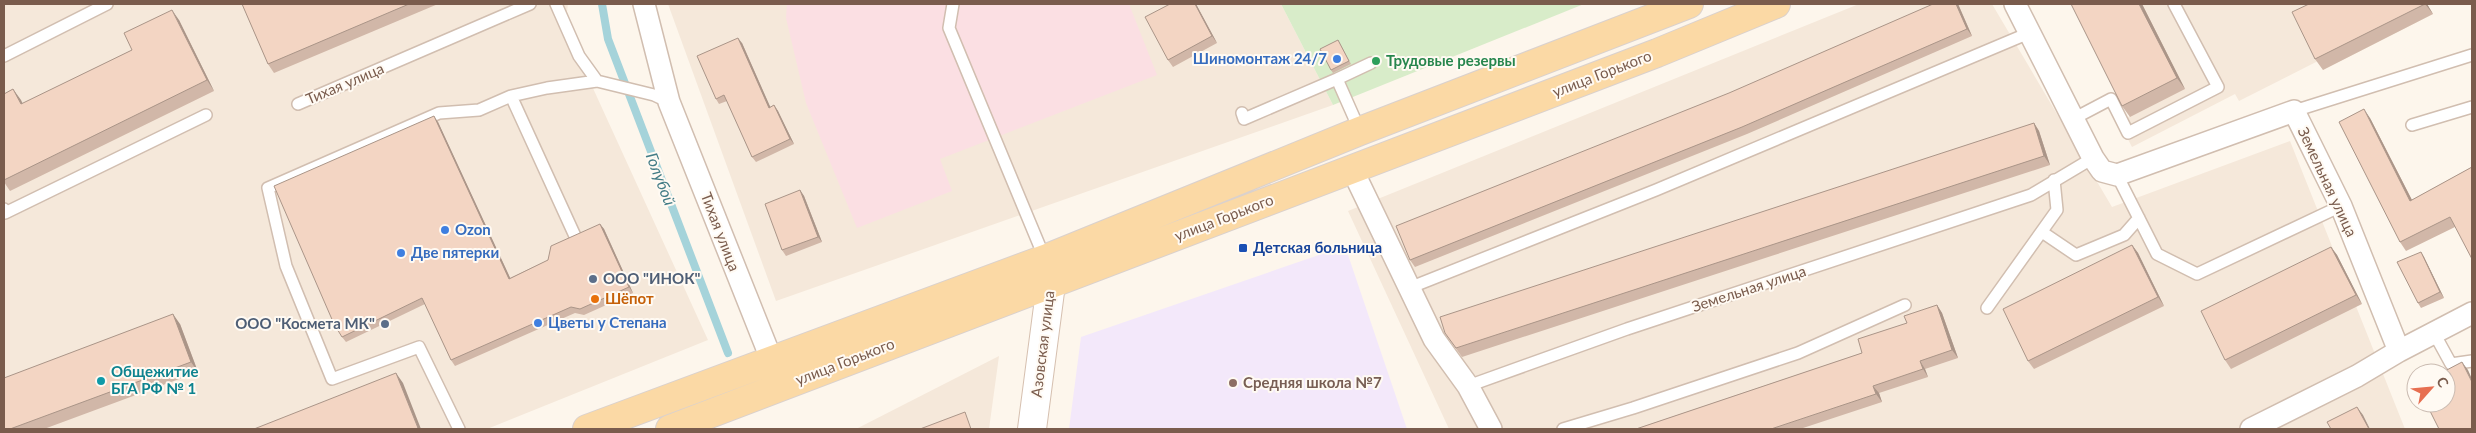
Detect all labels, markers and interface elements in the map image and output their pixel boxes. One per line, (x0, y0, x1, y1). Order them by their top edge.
street label: улица Горького (1550, 46, 1654, 100)
place label: Шиномонтаж 24/7 (1193, 49, 1327, 67)
place label: Трудовые резервы (1386, 51, 1516, 69)
marker: Шиномонтаж 24/7 (1331, 53, 1343, 65)
marker: Трудовые резервы (1370, 55, 1382, 67)
street label: Тихая улица (303, 59, 386, 108)
street label: Земельная улица (2295, 124, 2361, 239)
water label: Голубой (643, 150, 680, 208)
street label: Тихая улица (698, 190, 744, 274)
street label: улица Горького (1172, 190, 1276, 244)
place label: Ozon (455, 220, 491, 238)
marker: Ozon (439, 224, 451, 236)
place label: Детская больница (1253, 238, 1382, 256)
marker: Детская больница (1237, 242, 1249, 254)
place label: Две пятерки (411, 243, 499, 261)
marker: Две пятерки (395, 247, 407, 259)
street label: Земельная улица (1689, 261, 1808, 315)
place label: ООО "ИНОК" (603, 269, 701, 287)
marker: ООО "ИНОК" (587, 273, 599, 285)
place label: Шёпот (605, 289, 654, 307)
street label: Азовская улица (1027, 289, 1057, 398)
marker: Шёпот (589, 293, 601, 305)
place label: Цветы у Степана (548, 313, 667, 331)
place label: ООО "Космета МК" (235, 314, 375, 332)
marker: Цветы у Степана (532, 317, 544, 329)
marker: ООО "Космета МК" (379, 318, 391, 330)
street label: улица Горького (793, 334, 897, 388)
place label: Общежитие БГА РФ № 1 (111, 362, 198, 397)
north arrow (2406, 363, 2456, 413)
place label: Средняя школа №7 (1243, 373, 1382, 391)
text: С (2433, 374, 2453, 391)
marker: Общежитие БГА РФ № 1 (95, 375, 107, 387)
marker: Средняя школа №7 (1227, 377, 1239, 389)

